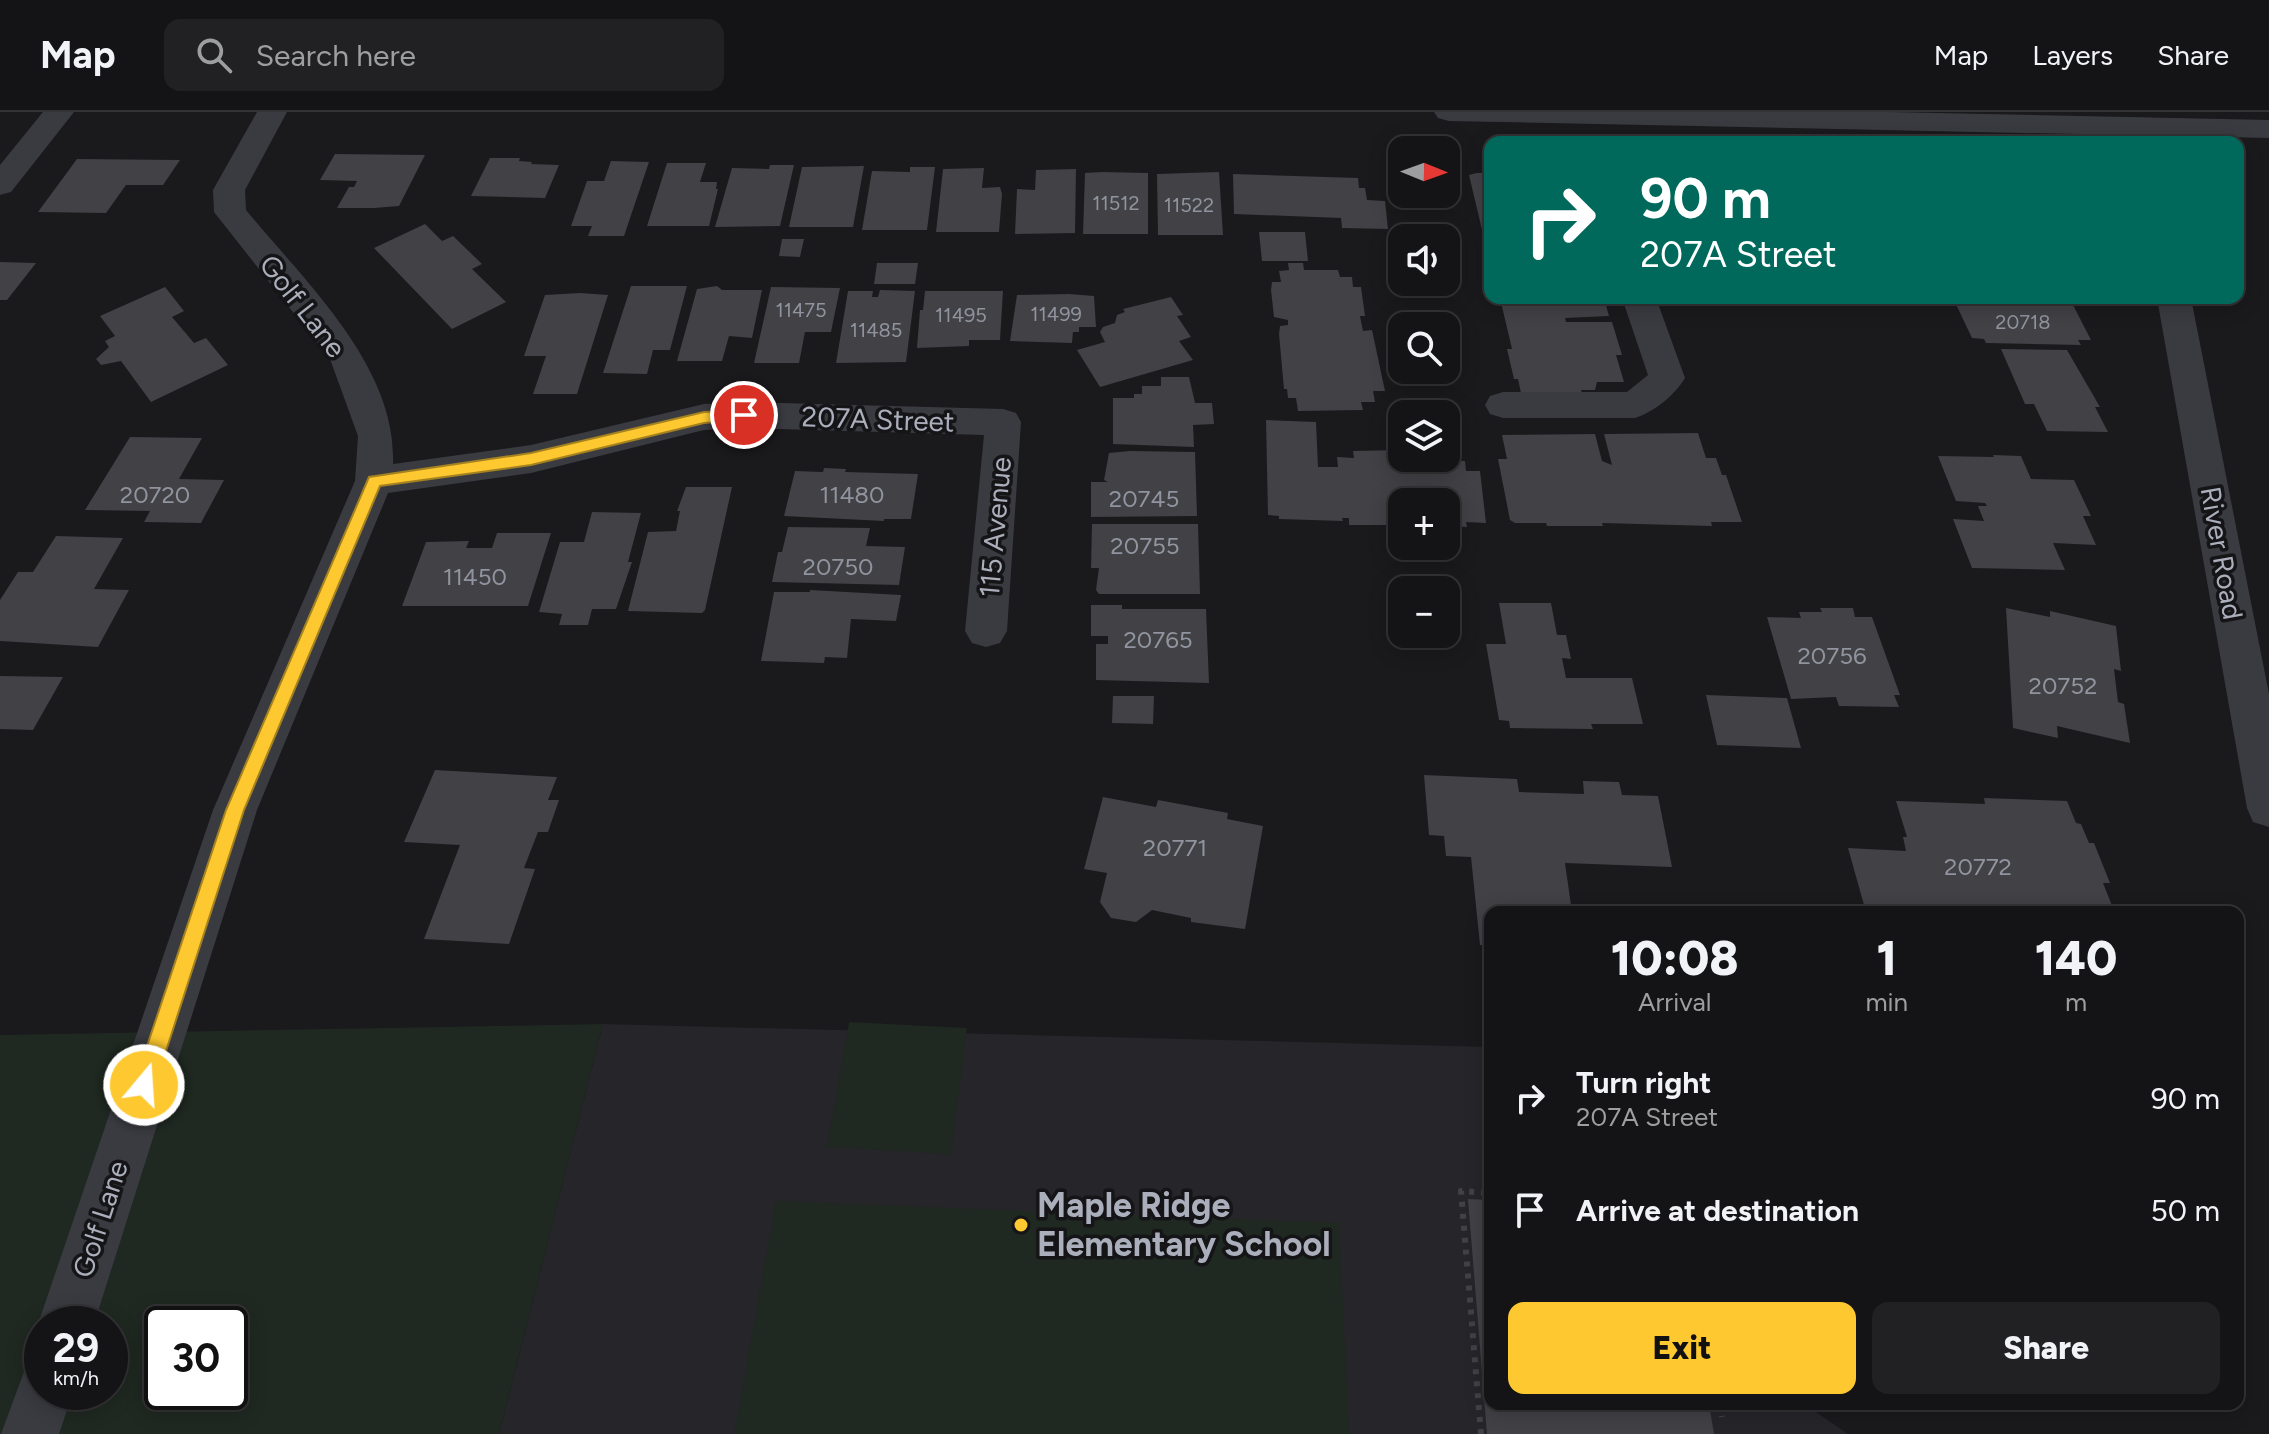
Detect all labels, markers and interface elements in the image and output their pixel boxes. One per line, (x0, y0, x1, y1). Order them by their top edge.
search box (164, 19, 724, 91)
text: Map (40, 32, 116, 78)
icon: search (192, 33, 236, 77)
text: Search here (256, 37, 416, 74)
text: Map (1934, 38, 1988, 72)
text: Layers (2032, 38, 2113, 72)
text: Share (2157, 38, 2229, 72)
north arrow (1388, 136, 1460, 208)
map controls (1388, 136, 1460, 648)
text: 90 m (1640, 165, 1771, 232)
icon: right (1508, 168, 1612, 272)
house number: 11512 (1092, 191, 1140, 215)
house number: 11522 (1164, 193, 1214, 217)
button: sound (1388, 224, 1460, 296)
text: 207A Street (1640, 233, 1837, 276)
street label: Golf Lane (252, 248, 354, 364)
house number: 11475 (775, 298, 827, 322)
house number: 11499 (1030, 302, 1082, 326)
house number: 11495 (935, 303, 987, 327)
house number: 20718 (1995, 310, 2051, 334)
button: search (1388, 312, 1460, 384)
house number: 11485 (850, 318, 902, 342)
pin (710, 381, 778, 449)
icon: arrive (722, 393, 766, 437)
street label: 207A Street (801, 399, 955, 439)
button: layers (1388, 400, 1460, 472)
street label: 115 Avenue (972, 455, 1018, 599)
house number: 20720 (120, 480, 190, 509)
house number: 11480 (820, 480, 884, 509)
house number: 20745 (1109, 484, 1179, 513)
street label: River Road (2194, 484, 2250, 622)
button: + (1388, 488, 1460, 560)
house number: 20755 (1110, 531, 1180, 560)
house number: 20750 (803, 552, 873, 581)
house number: 11450 (443, 562, 507, 591)
button: − (1388, 576, 1460, 648)
house number: 20765 (1123, 625, 1193, 654)
house number: 20756 (1797, 641, 1867, 670)
house number: 20752 (2029, 671, 2097, 700)
house number: 20771 (1143, 833, 1207, 862)
house number: 20772 (1944, 852, 2012, 881)
text: 10:08 (1611, 929, 1739, 987)
text: 1 (1877, 929, 1897, 987)
text: 140 (2035, 929, 2117, 987)
text: Arrival (1638, 986, 1711, 1018)
text: min (1865, 986, 1908, 1018)
text: m (2065, 986, 2087, 1018)
position arrow (102, 1043, 186, 1127)
text: Turn right (1576, 1064, 1711, 1101)
icon: right (1508, 1076, 1552, 1120)
text: 90 m (2151, 1080, 2220, 1117)
text: 207A Street (1576, 1101, 1718, 1133)
street label: Golf Lane (65, 1156, 135, 1282)
place label: Maple Ridge Elementary School (1037, 1185, 1331, 1265)
icon: arrive (1508, 1188, 1552, 1232)
text: Arrive at destination (1576, 1192, 1859, 1229)
text: 50 m (2151, 1192, 2220, 1229)
marker: Maple Ridge Elementary School (1012, 1216, 1030, 1234)
button: Exit (1508, 1302, 1856, 1394)
button: Share (1872, 1302, 2220, 1394)
speed limit sign: 30 (144, 1306, 248, 1410)
text: 29 (53, 1324, 99, 1372)
text: km/h (53, 1366, 99, 1390)

